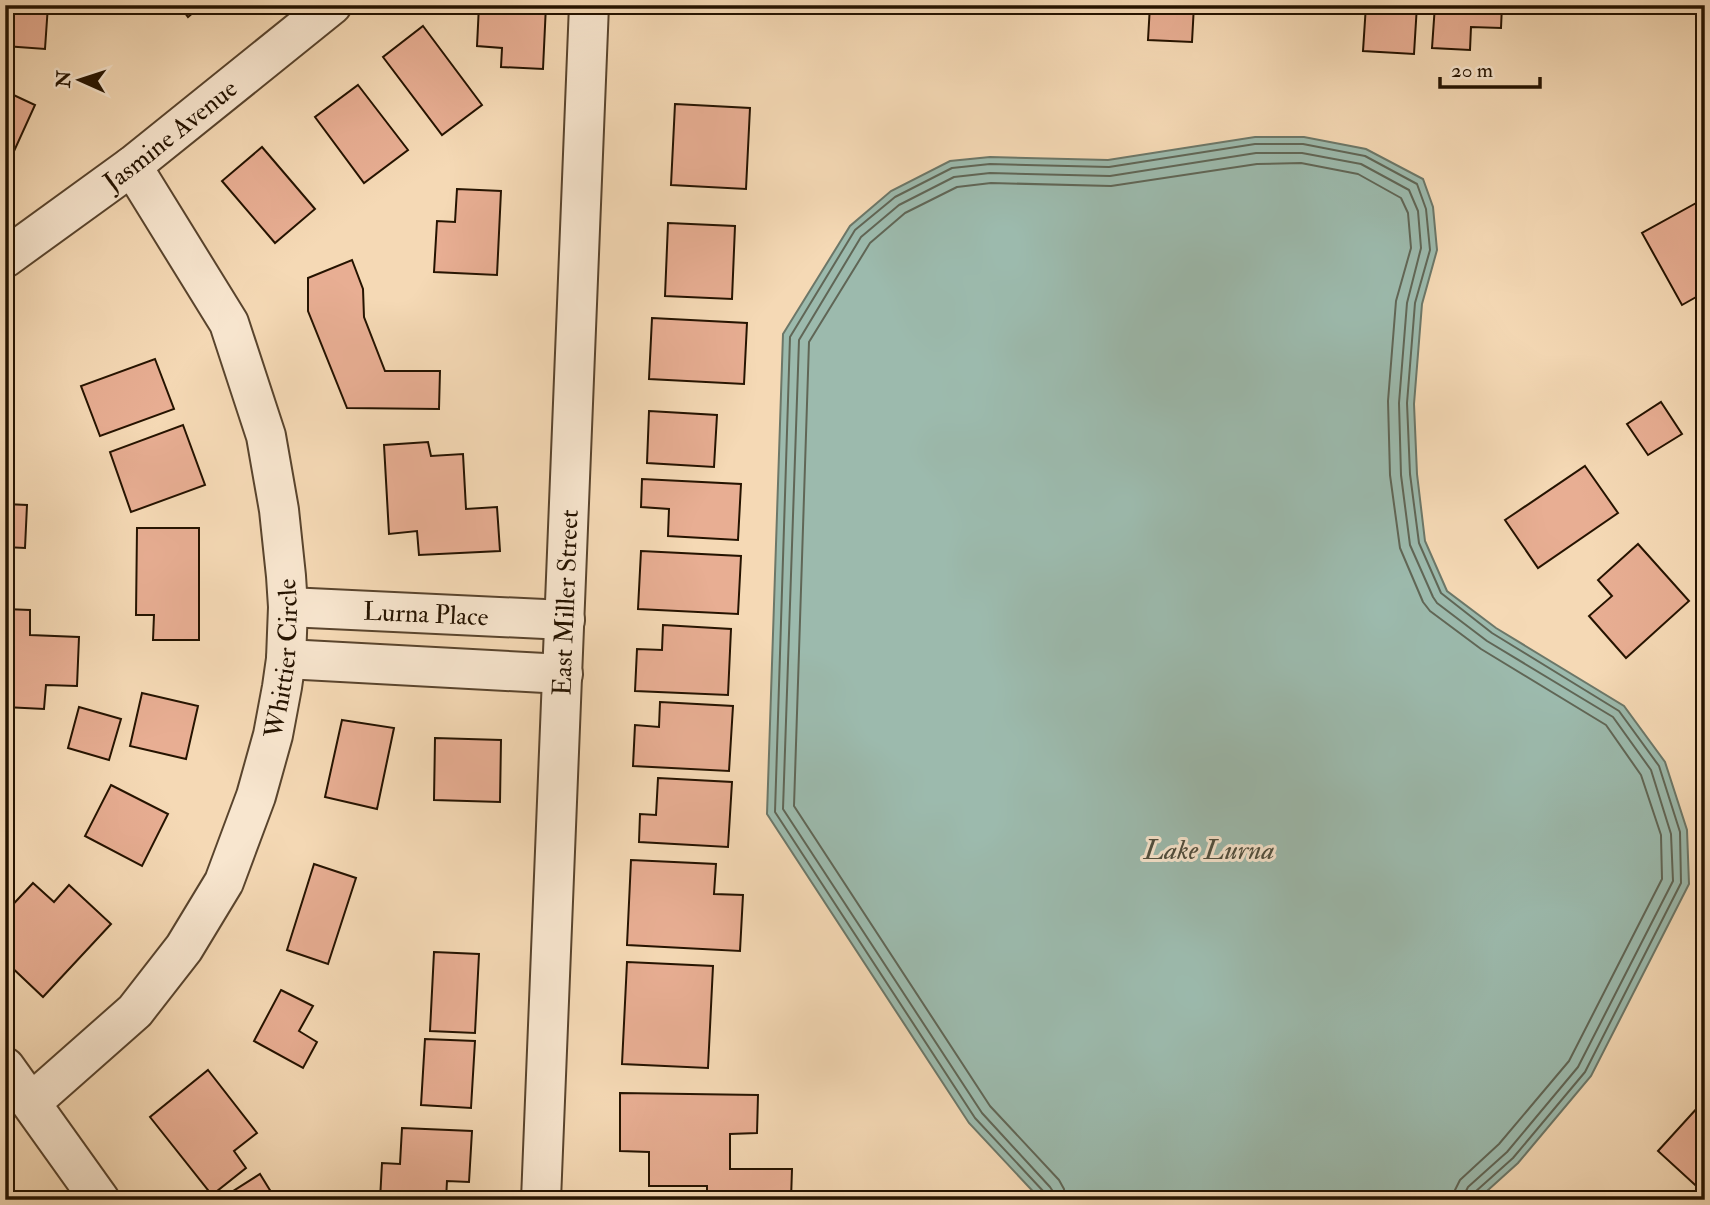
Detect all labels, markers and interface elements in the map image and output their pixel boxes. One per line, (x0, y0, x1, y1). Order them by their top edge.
north arrow (46, 46, 116, 116)
scale bar (1440, 46, 1540, 90)
text: 20 m (1451, 57, 1493, 84)
text: N (52, 69, 77, 89)
street label: Jasmine Avenue (97, 73, 244, 199)
street label: East Miller Street (546, 509, 586, 696)
street label: Whittier Circle (258, 577, 305, 742)
street label: Lurna Place (362, 596, 489, 633)
water label: Lake Lurna (1143, 833, 1274, 868)

